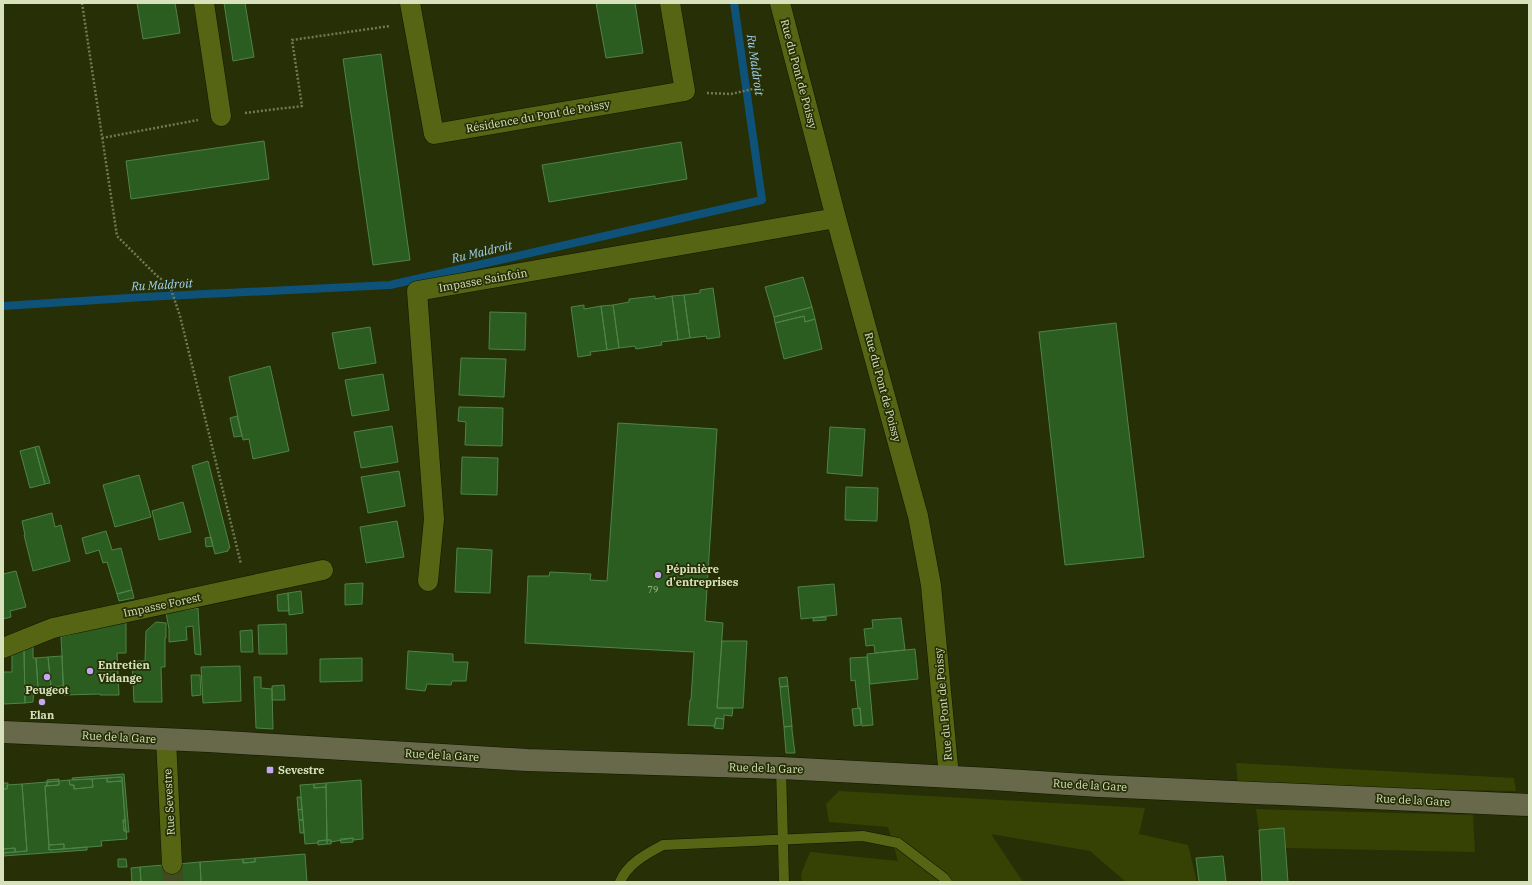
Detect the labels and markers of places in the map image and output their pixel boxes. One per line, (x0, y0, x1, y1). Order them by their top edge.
place label: Pépinière d'entreprises (666, 562, 739, 589)
marker: Pépinière d'entreprises (653, 570, 663, 580)
place label: Entretien Vidange (98, 658, 150, 685)
marker: Entretien Vidange (85, 666, 95, 676)
marker: Peugeot (42, 672, 52, 682)
place label: Peugeot (25, 683, 69, 697)
marker: Elan (37, 697, 47, 707)
place label: Elan (30, 708, 54, 722)
place label: Sevestre (278, 763, 325, 777)
marker: Sevestre (265, 765, 275, 775)

